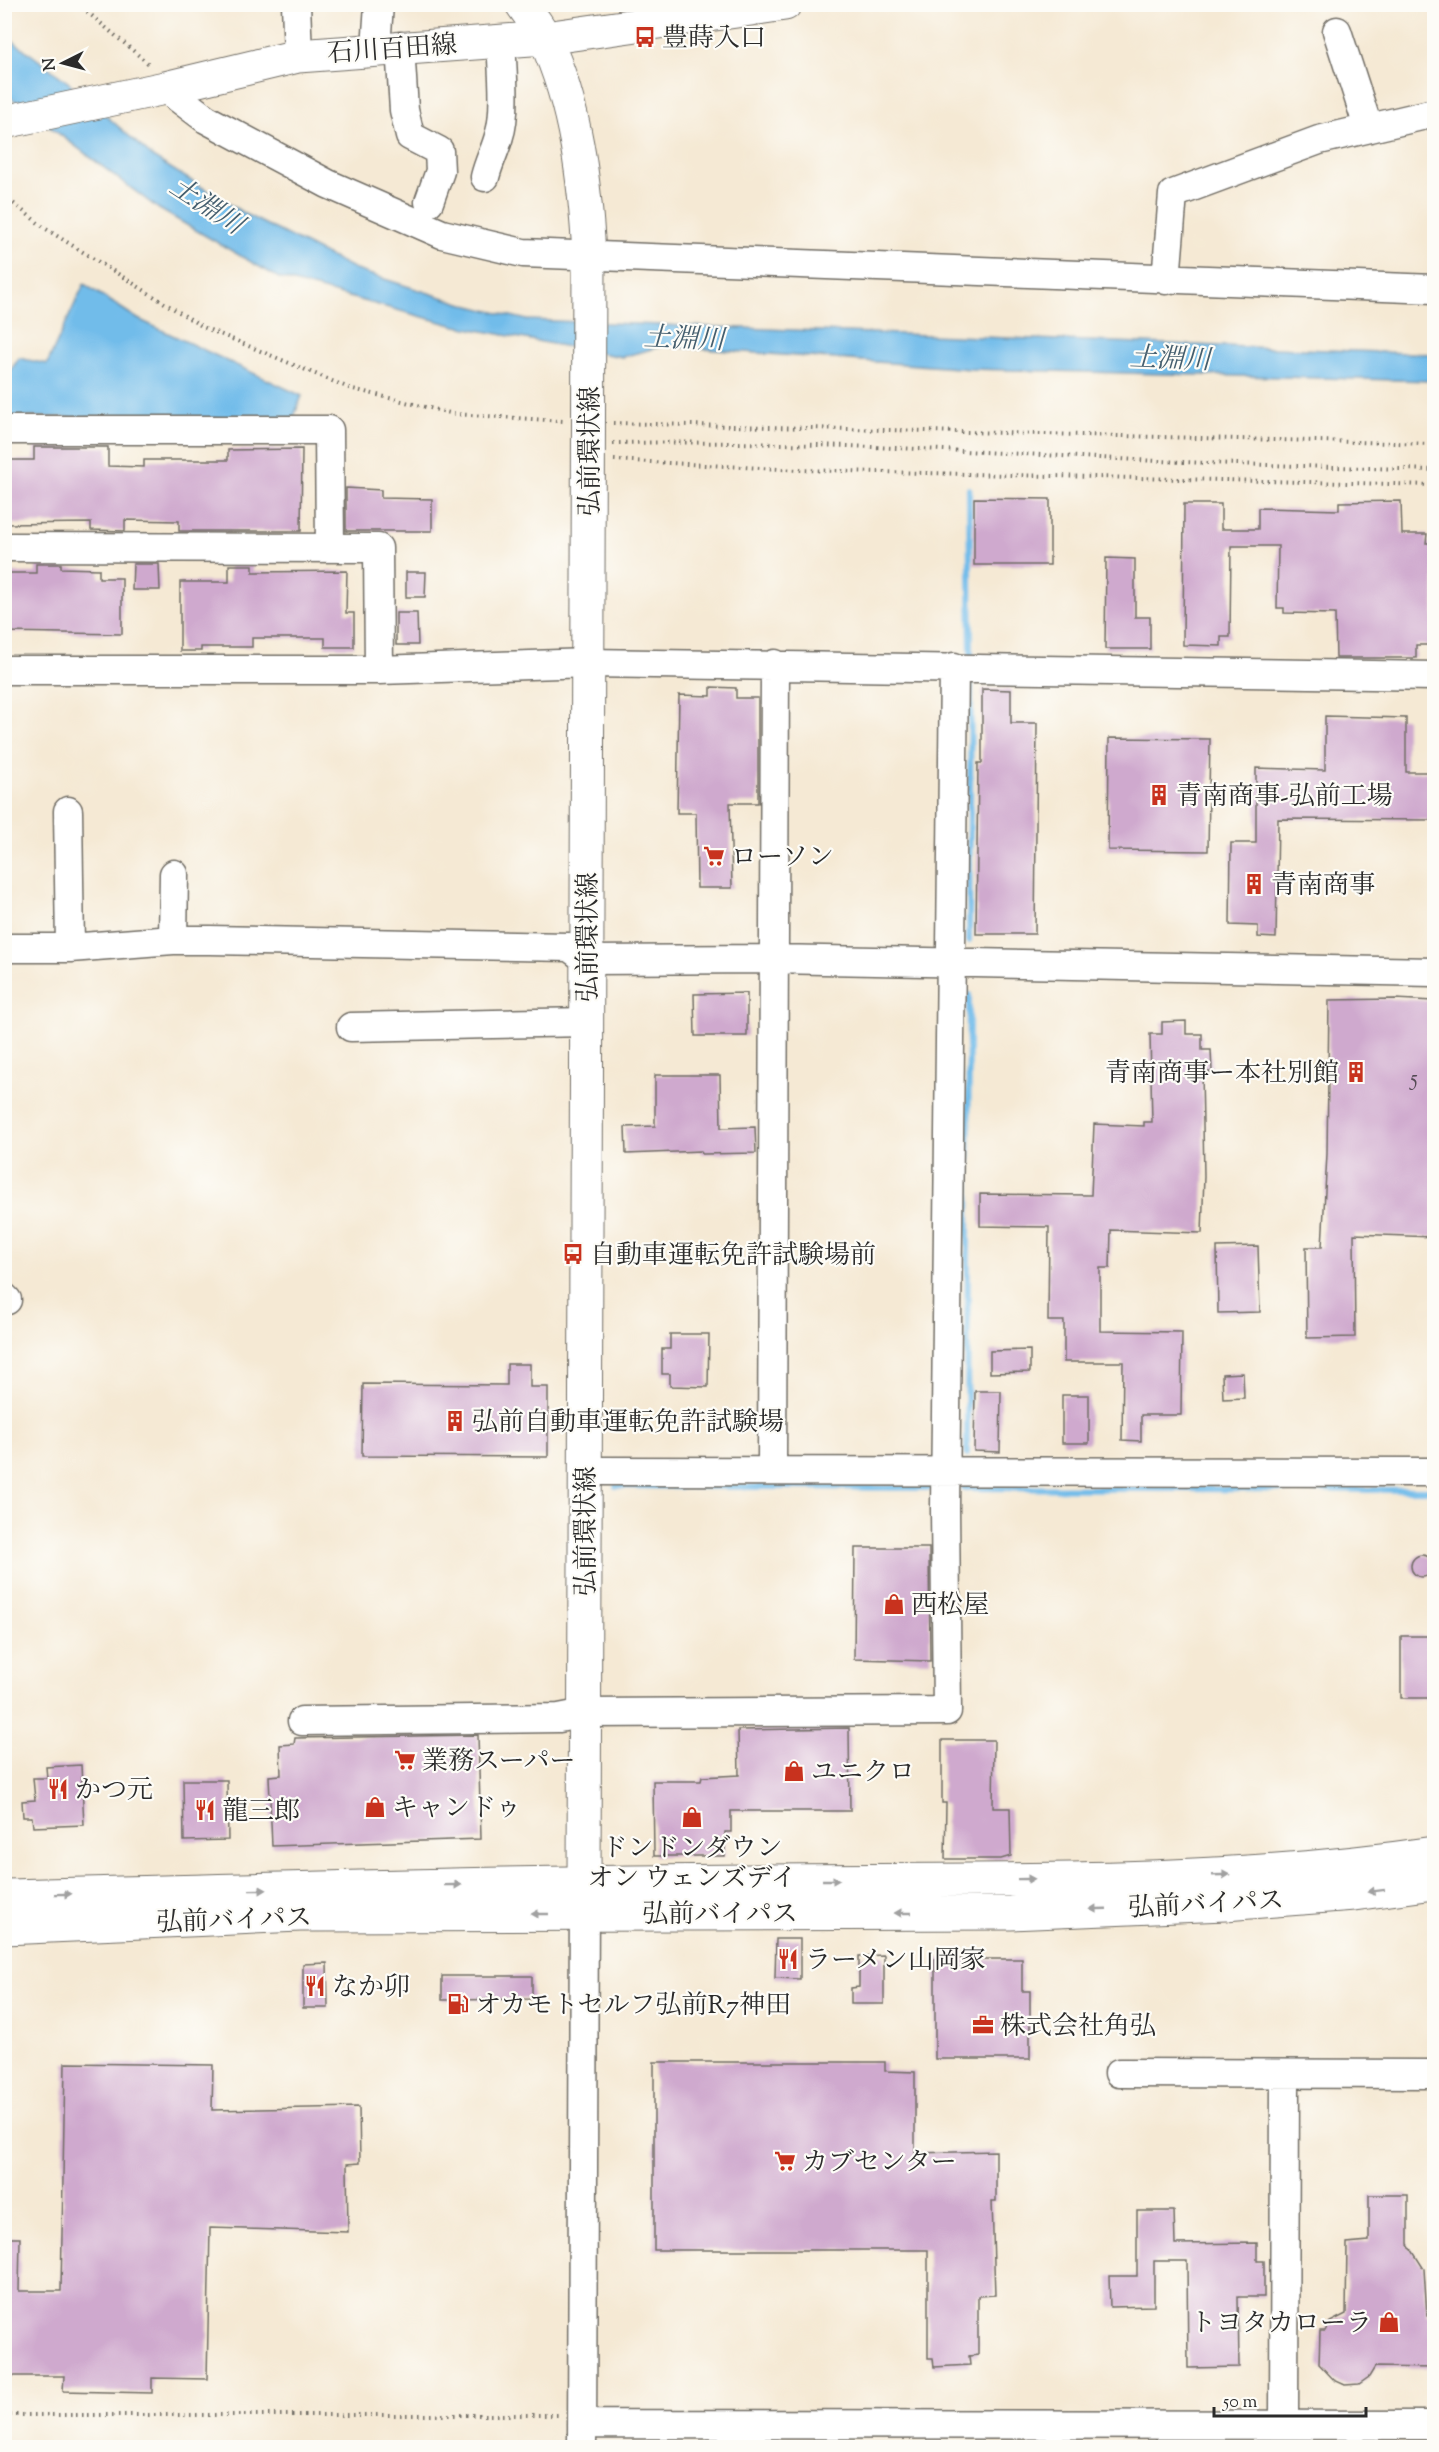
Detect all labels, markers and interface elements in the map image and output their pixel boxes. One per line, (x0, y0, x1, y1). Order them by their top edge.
place label: 豊蒔入口 (662, 21, 766, 58)
bus stop icon: 豊蒔入口 (633, 25, 657, 49)
street label: 石川百田線 (326, 28, 458, 73)
north arrow (33, 33, 93, 93)
text: N (38, 57, 63, 72)
water label: 土淵川 (161, 169, 253, 247)
water label: 土淵川 (643, 320, 728, 362)
water label: 土淵川 (1129, 340, 1214, 382)
street label: 弘前環状線 (573, 386, 610, 516)
place label: 青南商事-弘前工場 (1176, 779, 1393, 816)
building icon: 青南商事-弘前工場 (1147, 783, 1171, 807)
place label: ローソン (731, 840, 834, 877)
supermarket icon: ローソン (702, 844, 726, 868)
place label: 青南商事 (1271, 868, 1375, 905)
street label: 弘前環状線 (571, 872, 608, 1002)
building icon: 青南商事 (1242, 872, 1266, 896)
place label: 青南商事ー本社別館 (1105, 1056, 1339, 1093)
building icon: 青南商事ー本社別館 (1344, 1060, 1368, 1084)
house number: 5 (1408, 1064, 1418, 1096)
place label: 自動車運転免許試験場前 (590, 1238, 876, 1275)
bus stop icon: 自動車運転免許試験場前 (561, 1242, 585, 1266)
place label: 弘前自動車運転免許試験場 (472, 1405, 784, 1442)
building icon: 弘前自動車運転免許試験場 (443, 1409, 467, 1433)
street label: 弘前環状線 (569, 1466, 606, 1596)
place label: 西松屋 (911, 1588, 989, 1625)
shop icon: 西松屋 (882, 1592, 906, 1616)
place label: 業務スーパー (422, 1744, 575, 1781)
supermarket icon: 業務スーパー (393, 1748, 417, 1772)
place label: ユニクロ (811, 1755, 915, 1792)
shop icon: ユニクロ (782, 1759, 806, 1783)
place label: かつ元 (75, 1773, 153, 1810)
restaurant icon: かつ元 (46, 1777, 70, 1801)
place label: キャンドゥ (392, 1791, 521, 1828)
place label: 龍三郎 (222, 1794, 300, 1831)
shop icon: キャンドゥ (363, 1795, 387, 1819)
restaurant icon: 龍三郎 (193, 1798, 217, 1822)
shop icon: ドンドンダウン オン ウェンズデイ (680, 1805, 704, 1829)
place label: ドンドンダウン オン ウェンズデイ (587, 1831, 797, 1898)
one-way arrow (1212, 1870, 1231, 1879)
one-way arrow (1017, 1874, 1036, 1884)
one-way arrow (822, 1875, 841, 1885)
one-way arrow (443, 1880, 462, 1890)
street label: 弘前バイパス (1128, 1883, 1285, 1928)
one-way arrow (248, 1885, 267, 1894)
one-way arrow (1367, 1886, 1386, 1895)
one-way arrow (53, 1890, 72, 1899)
street label: 弘前バイパス (642, 1897, 798, 1934)
street label: 弘前バイパス (156, 1900, 312, 1943)
one-way arrow (1089, 1905, 1108, 1914)
one-way arrow (894, 1908, 913, 1918)
one-way arrow (531, 1909, 550, 1919)
place label: ラーメン山岡家 (805, 1943, 986, 1980)
restaurant icon: ラーメン山岡家 (776, 1947, 800, 1971)
place label: なか卯 (332, 1970, 410, 2007)
restaurant icon: なか卯 (303, 1974, 327, 1998)
place label: オカモトセルフ弘前R7神田 (475, 1988, 791, 2025)
fuel station icon: オカモトセルフ弘前R7神田 (446, 1992, 470, 2016)
place label: 株式会社角弘 (1000, 2009, 1156, 2046)
office icon: 株式会社角弘 (971, 2013, 995, 2037)
place label: カブセンター (802, 2145, 957, 2182)
supermarket icon: カブセンター (773, 2149, 797, 2173)
place label: トヨタカローラ (1190, 2306, 1372, 2343)
shop icon: トヨタカローラ (1377, 2310, 1401, 2334)
scale bar (1214, 2380, 1366, 2418)
text: 50 m (1222, 2390, 1258, 2416)

